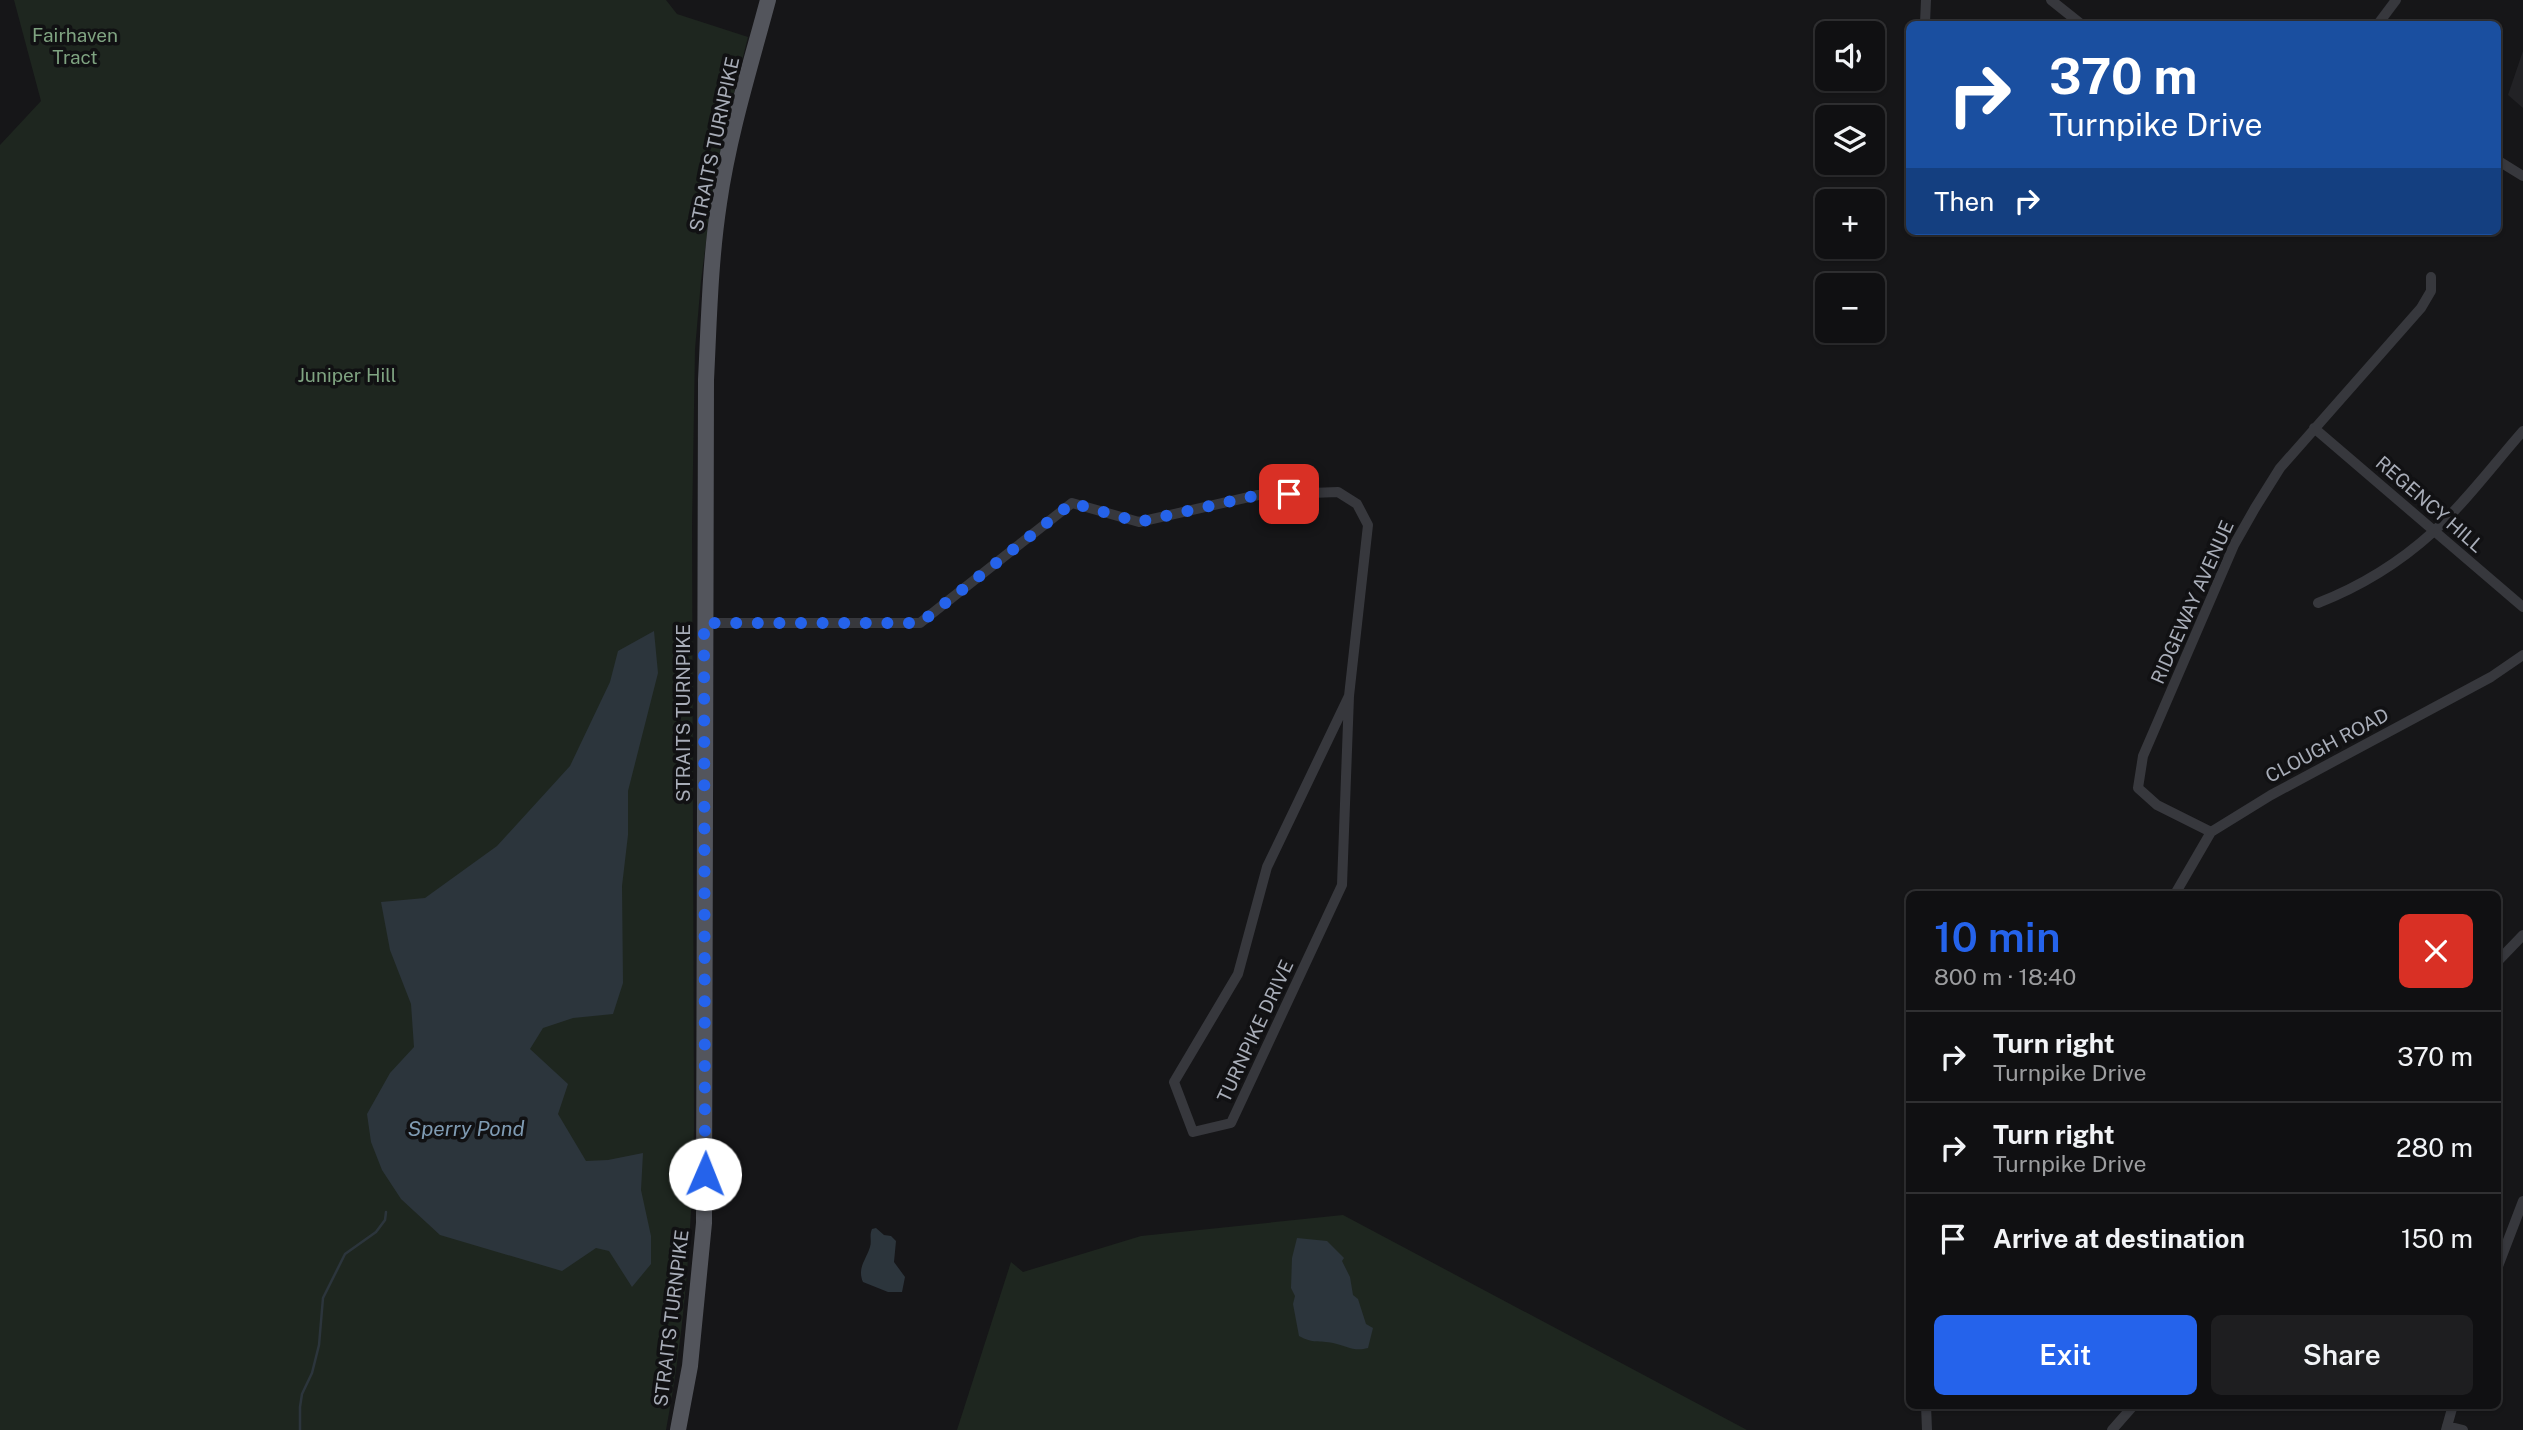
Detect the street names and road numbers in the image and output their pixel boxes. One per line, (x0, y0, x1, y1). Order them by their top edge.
street label: STRAITS TURNPIKE (685, 55, 743, 233)
street label: REGENCY HILL (2372, 451, 2488, 557)
street label: RIDGEWAY AVENUE (2146, 517, 2238, 687)
street label: STRAITS TURNPIKE (672, 624, 694, 802)
street label: CLOUGH ROAD (2262, 703, 2392, 787)
street label: TURNPIKE DRIVE (1212, 956, 1298, 1106)
street label: STRAITS TURNPIKE (649, 1228, 693, 1408)

